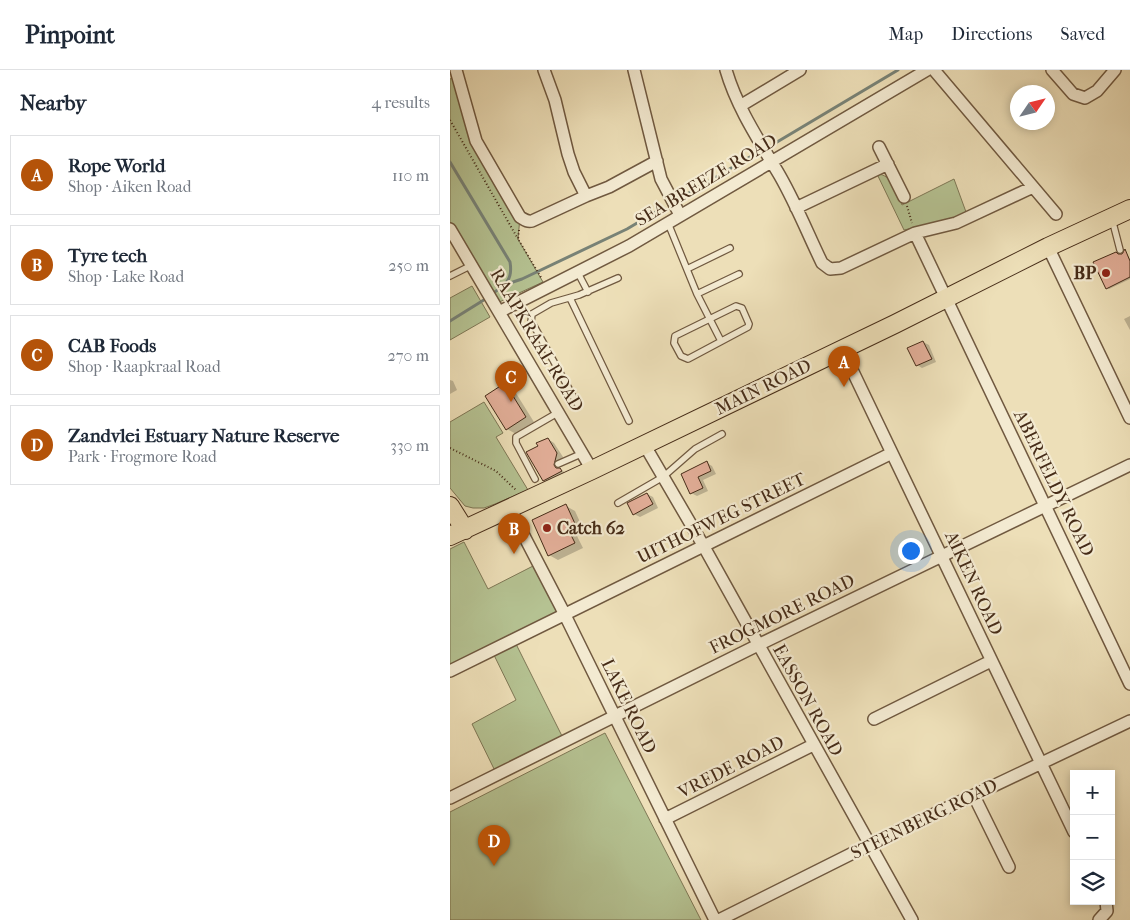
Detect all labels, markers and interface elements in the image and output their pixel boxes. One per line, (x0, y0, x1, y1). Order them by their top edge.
text: Pinpoint (25, 21, 115, 49)
text: Map (889, 24, 923, 45)
text: Directions (951, 24, 1032, 45)
text: Saved (1060, 24, 1105, 45)
north arrow (1010, 85, 1055, 130)
text: Nearby (20, 91, 86, 115)
text: 4 results (372, 93, 430, 112)
street label: SEA BREEZE ROAD (632, 130, 781, 231)
text: Rope World (68, 155, 165, 177)
text: A (32, 166, 42, 185)
text: 110 m (392, 166, 429, 185)
text: Shop · Aiken Road (68, 177, 191, 196)
text: Tyre tech (68, 245, 147, 267)
text: B (32, 256, 42, 275)
text: 250 m (388, 256, 429, 275)
place label: BP (1074, 263, 1096, 284)
street label: RAAPKRAAL ROAD (486, 265, 588, 416)
text: Shop · Lake Road (68, 267, 184, 286)
marker: BP (1100, 267, 1112, 279)
text: CAB Foods (68, 335, 156, 357)
text: C (32, 346, 42, 365)
text: 270 m (388, 346, 429, 365)
pin: A (828, 346, 860, 387)
street label: MAIN ROAD (712, 355, 815, 420)
text: Shop · Raapkraal Road (68, 357, 221, 376)
pin: C (495, 361, 527, 402)
street label: ABERFELDY ROAD (1009, 406, 1098, 560)
text: Zandvlei Estuary Nature Reserve (68, 425, 339, 447)
text: D (31, 436, 43, 455)
text: 330 m (390, 436, 429, 455)
text: Park · Frogmore Road (68, 447, 217, 466)
street label: UITHOFWEG STREET (634, 468, 810, 568)
pin: B (498, 513, 530, 554)
place label: Catch 62 (557, 518, 625, 539)
marker: Catch 62 (541, 522, 553, 534)
street label: AIKEN ROAD (940, 527, 1007, 638)
your location (898, 538, 924, 564)
street label: FROGMORE ROAD (706, 570, 858, 659)
street label: EASSON ROAD (768, 641, 847, 760)
street label: LAKE ROAD (597, 655, 660, 757)
street label: VREDE ROAD (674, 732, 788, 804)
map controls (1070, 770, 1115, 905)
button: + (1070, 770, 1115, 815)
street label: STEENBERG ROAD (847, 775, 1001, 864)
button: − (1070, 815, 1115, 860)
pin: D (478, 825, 510, 866)
button: layers (1070, 860, 1115, 905)

